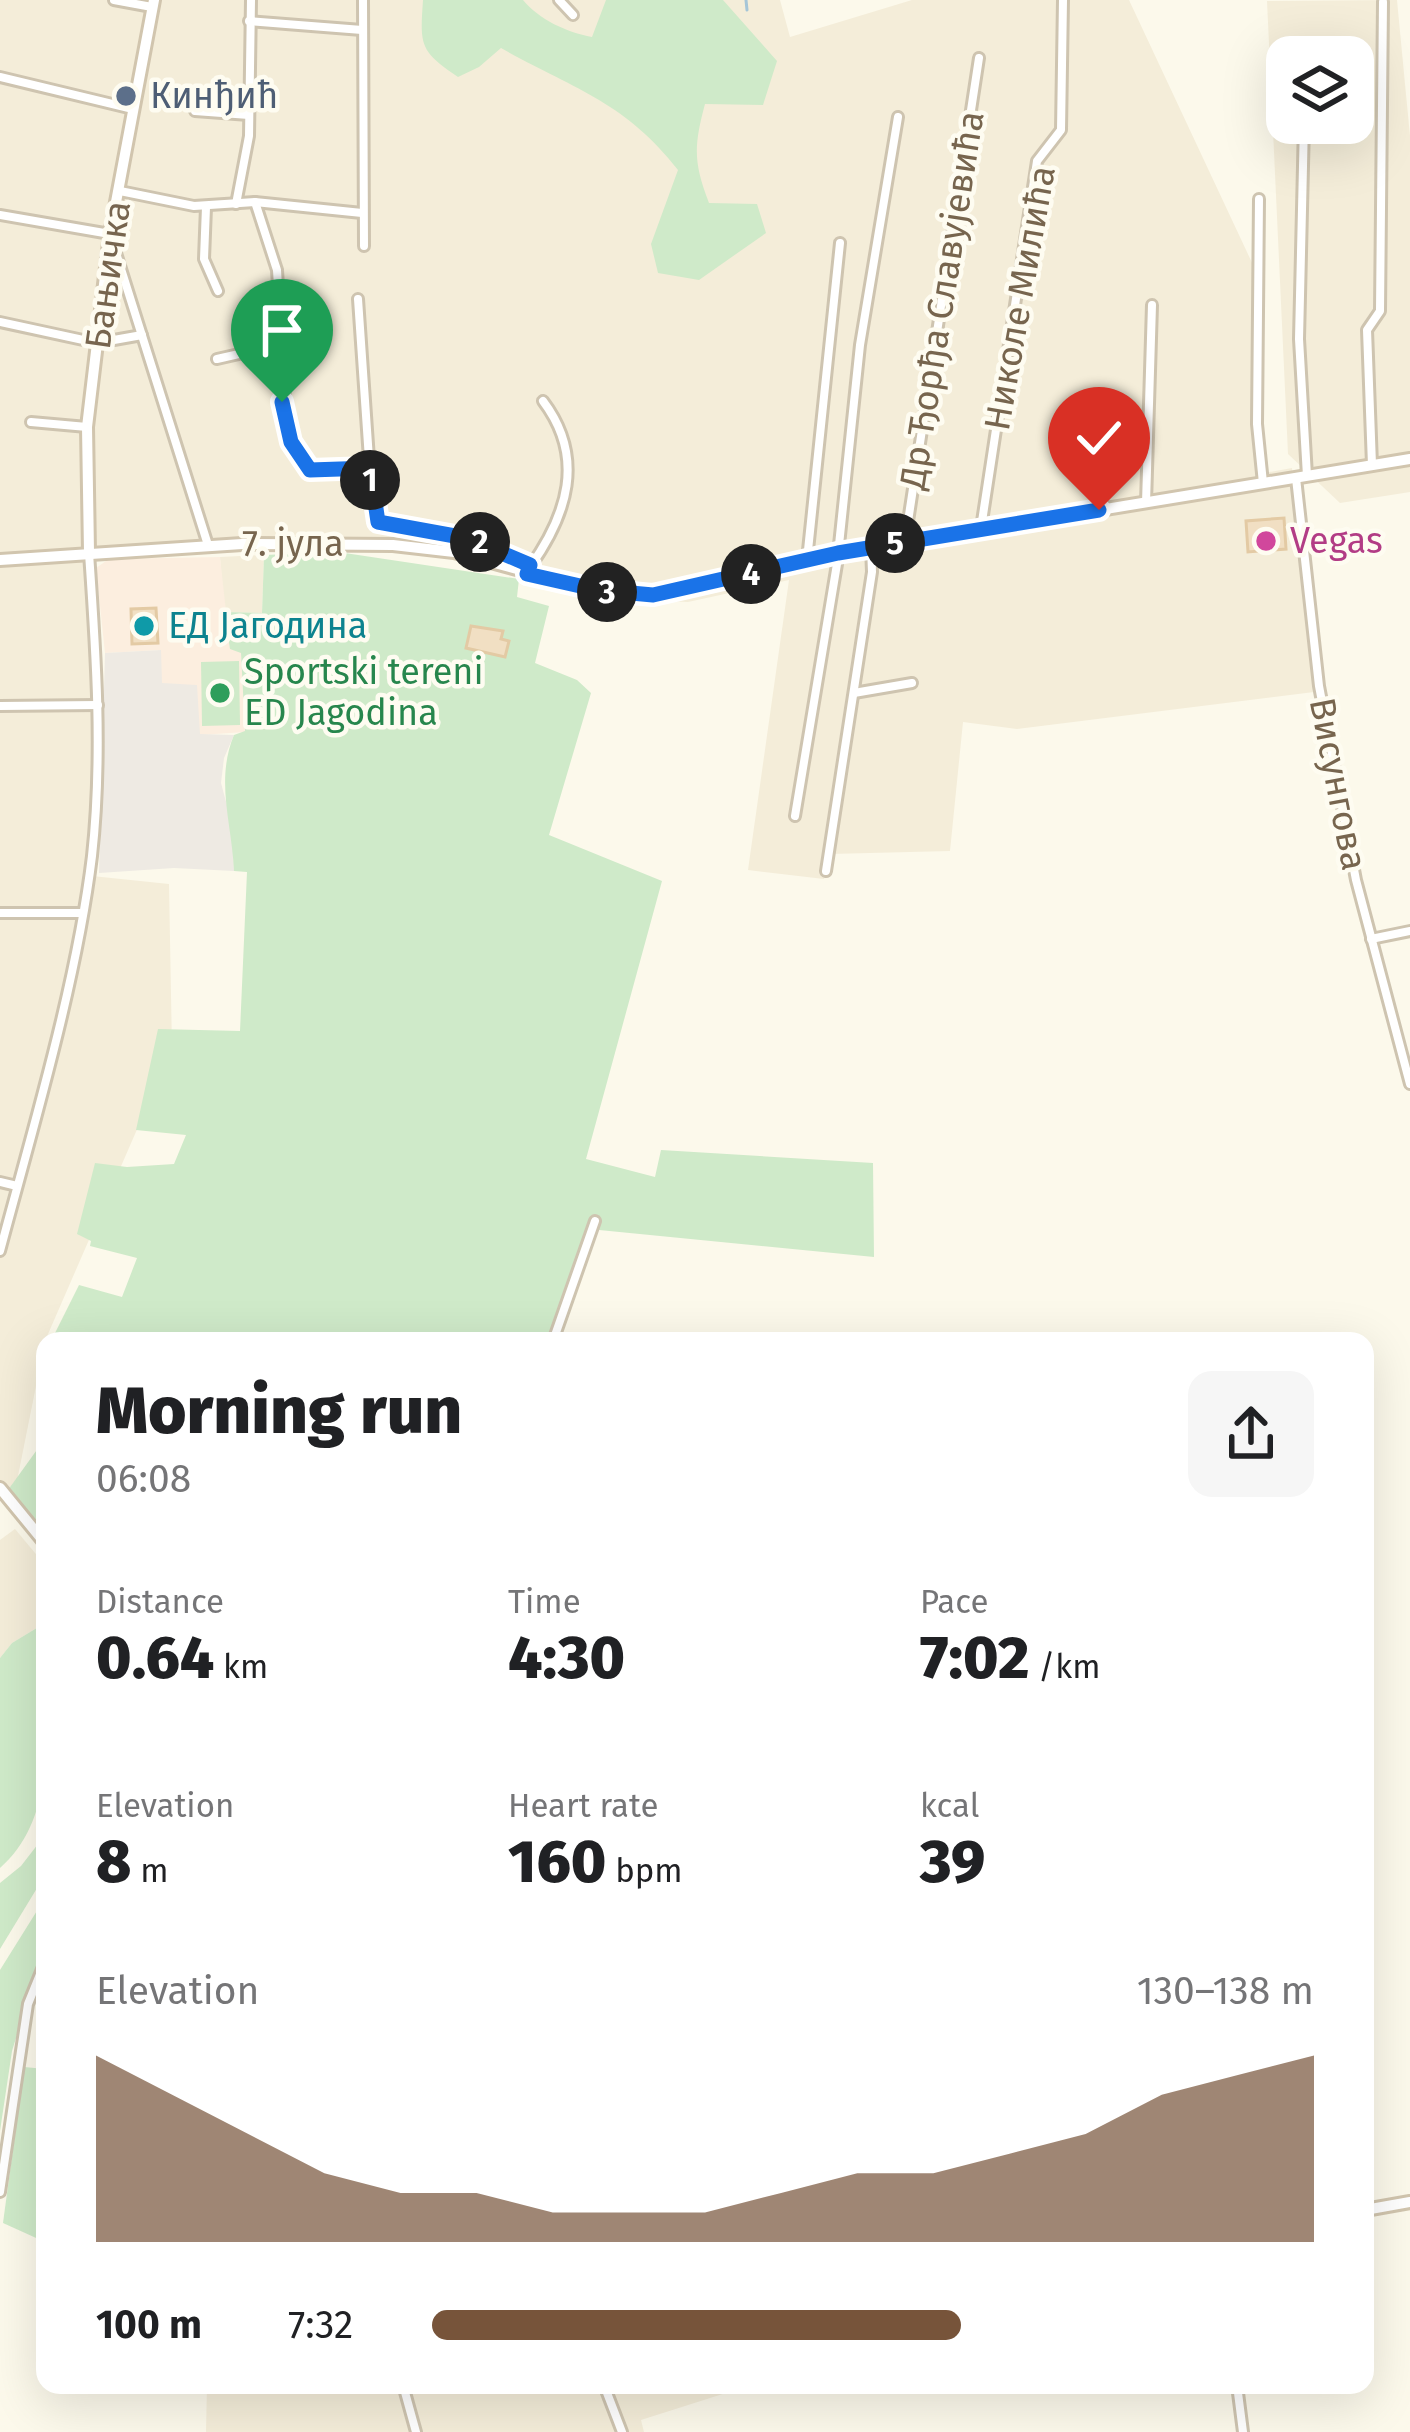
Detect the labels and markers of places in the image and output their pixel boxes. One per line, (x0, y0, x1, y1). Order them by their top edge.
place label: Кинђић (150, 74, 278, 118)
marker: Кинђић (113, 83, 139, 109)
pin (231, 279, 333, 402)
pin (1048, 387, 1150, 510)
pin: 1 (340, 450, 400, 510)
pin: 2 (450, 512, 510, 572)
pin: 5 (865, 513, 925, 573)
place label: Vegas (1290, 519, 1383, 563)
marker: Vegas (1253, 528, 1279, 554)
pin: 4 (721, 544, 781, 604)
pin: 3 (577, 562, 637, 622)
place label: ЕД Јагодина (168, 604, 367, 648)
marker: ЕД Јагодина (131, 613, 157, 639)
place label: Sportski tereni ED Jagodina (244, 650, 484, 735)
marker: Sportski tereni ED Jagodina (207, 680, 233, 706)

